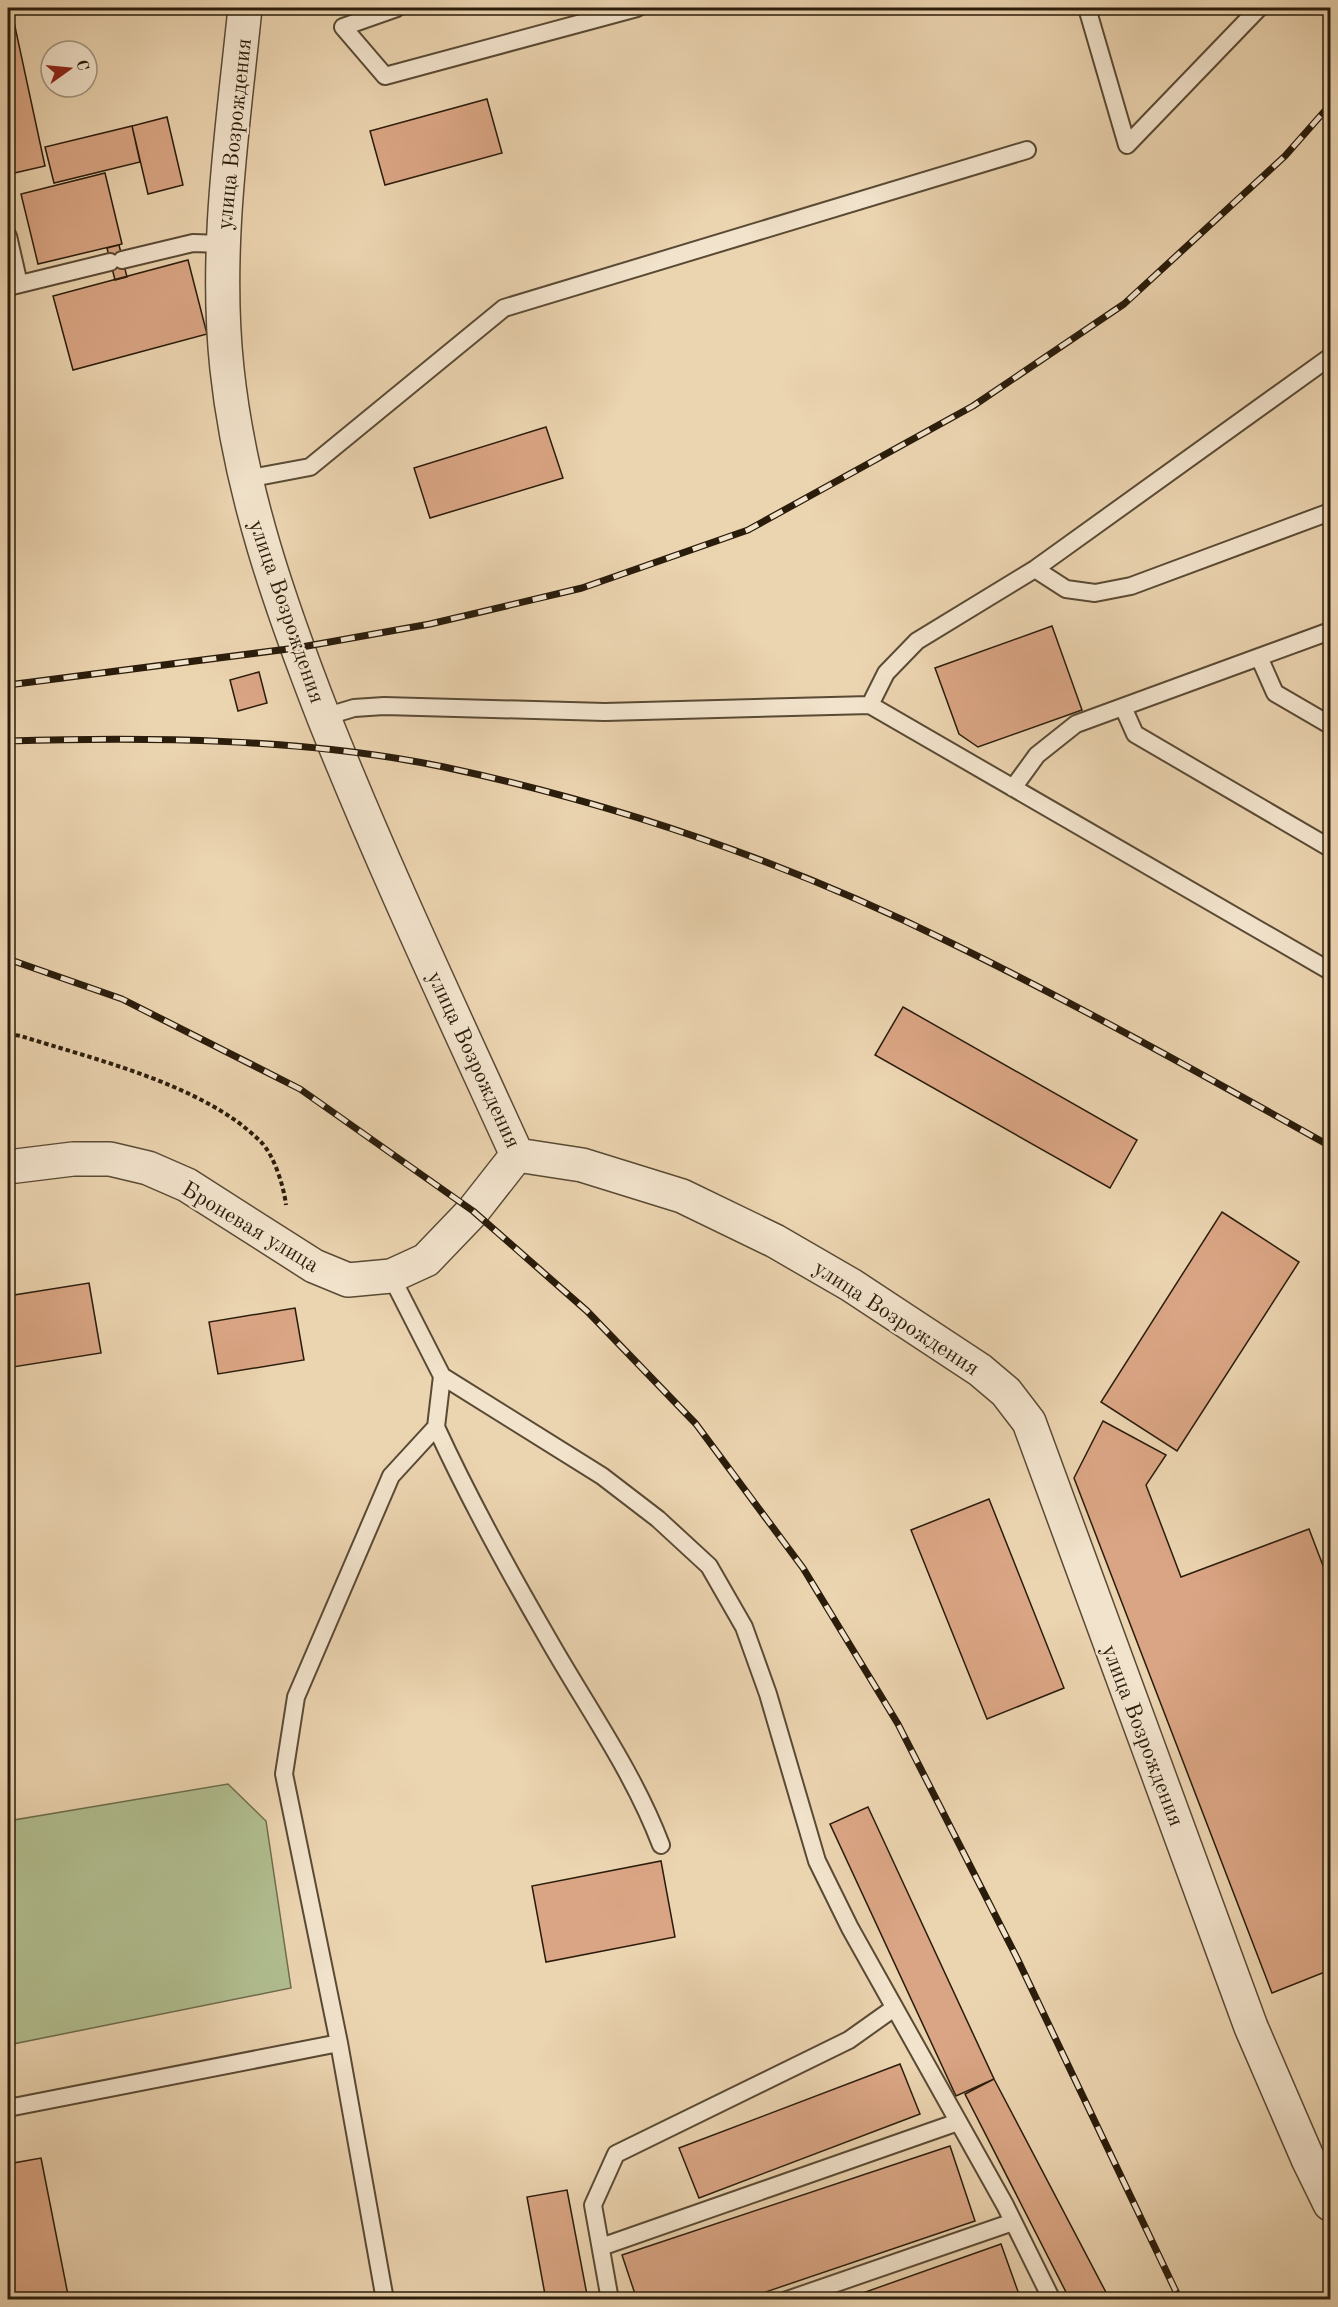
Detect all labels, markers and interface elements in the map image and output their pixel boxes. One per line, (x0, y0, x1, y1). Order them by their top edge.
street label: улица Возрождения (214, 37, 256, 231)
north arrow (39, 39, 99, 99)
text: С (72, 58, 91, 73)
street label: улица Возрождения (244, 517, 328, 706)
street label: улица Возрождения (423, 968, 524, 1152)
street label: Броневая улица (178, 1178, 322, 1277)
street label: улица Возрождения (809, 1257, 983, 1380)
street label: улица Возрождения (1097, 1642, 1187, 1829)

